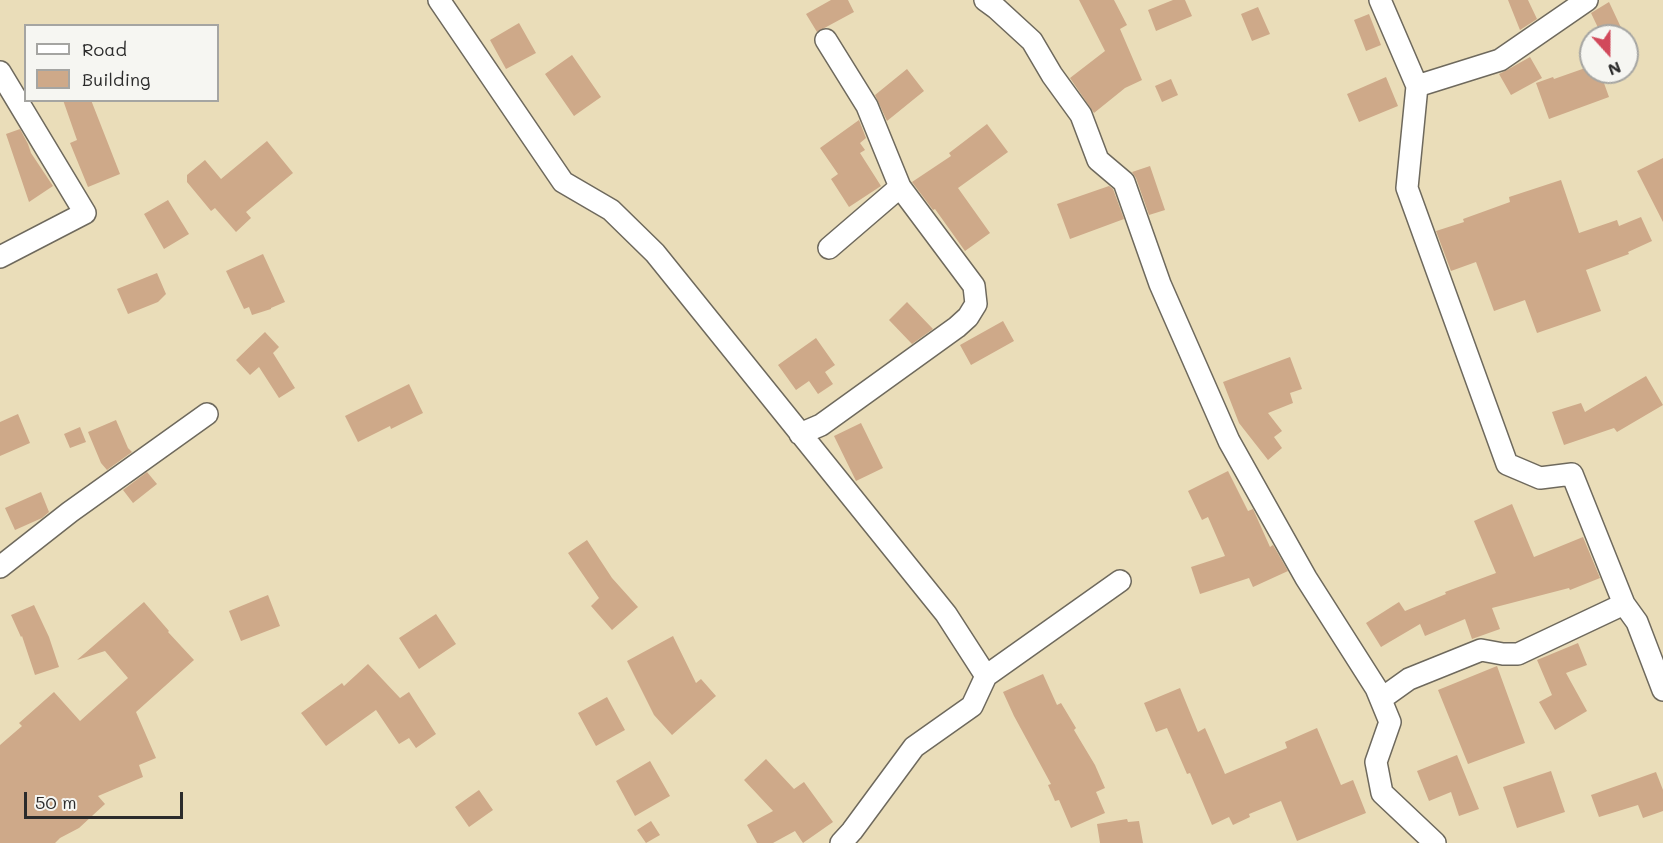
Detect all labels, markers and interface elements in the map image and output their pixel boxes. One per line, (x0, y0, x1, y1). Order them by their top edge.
legend (24, 24, 219, 102)
north arrow (1579, 24, 1639, 84)
text: Road (82, 37, 127, 61)
text: N (1605, 57, 1624, 81)
text: Building (82, 67, 150, 91)
scale bar (27, 780, 186, 818)
text: 50 m (35, 790, 77, 814)

